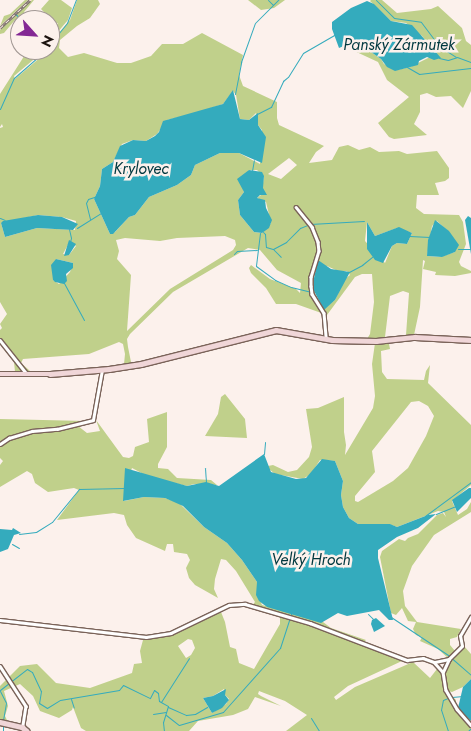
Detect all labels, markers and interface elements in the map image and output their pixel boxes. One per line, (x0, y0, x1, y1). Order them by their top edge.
north arrow (10, 10, 60, 60)
text: N (36, 32, 59, 51)
water label: Panský Zármutek (343, 35, 455, 55)
water label: Krylovec (113, 159, 169, 179)
water label: Velký Hroch (271, 550, 351, 570)

